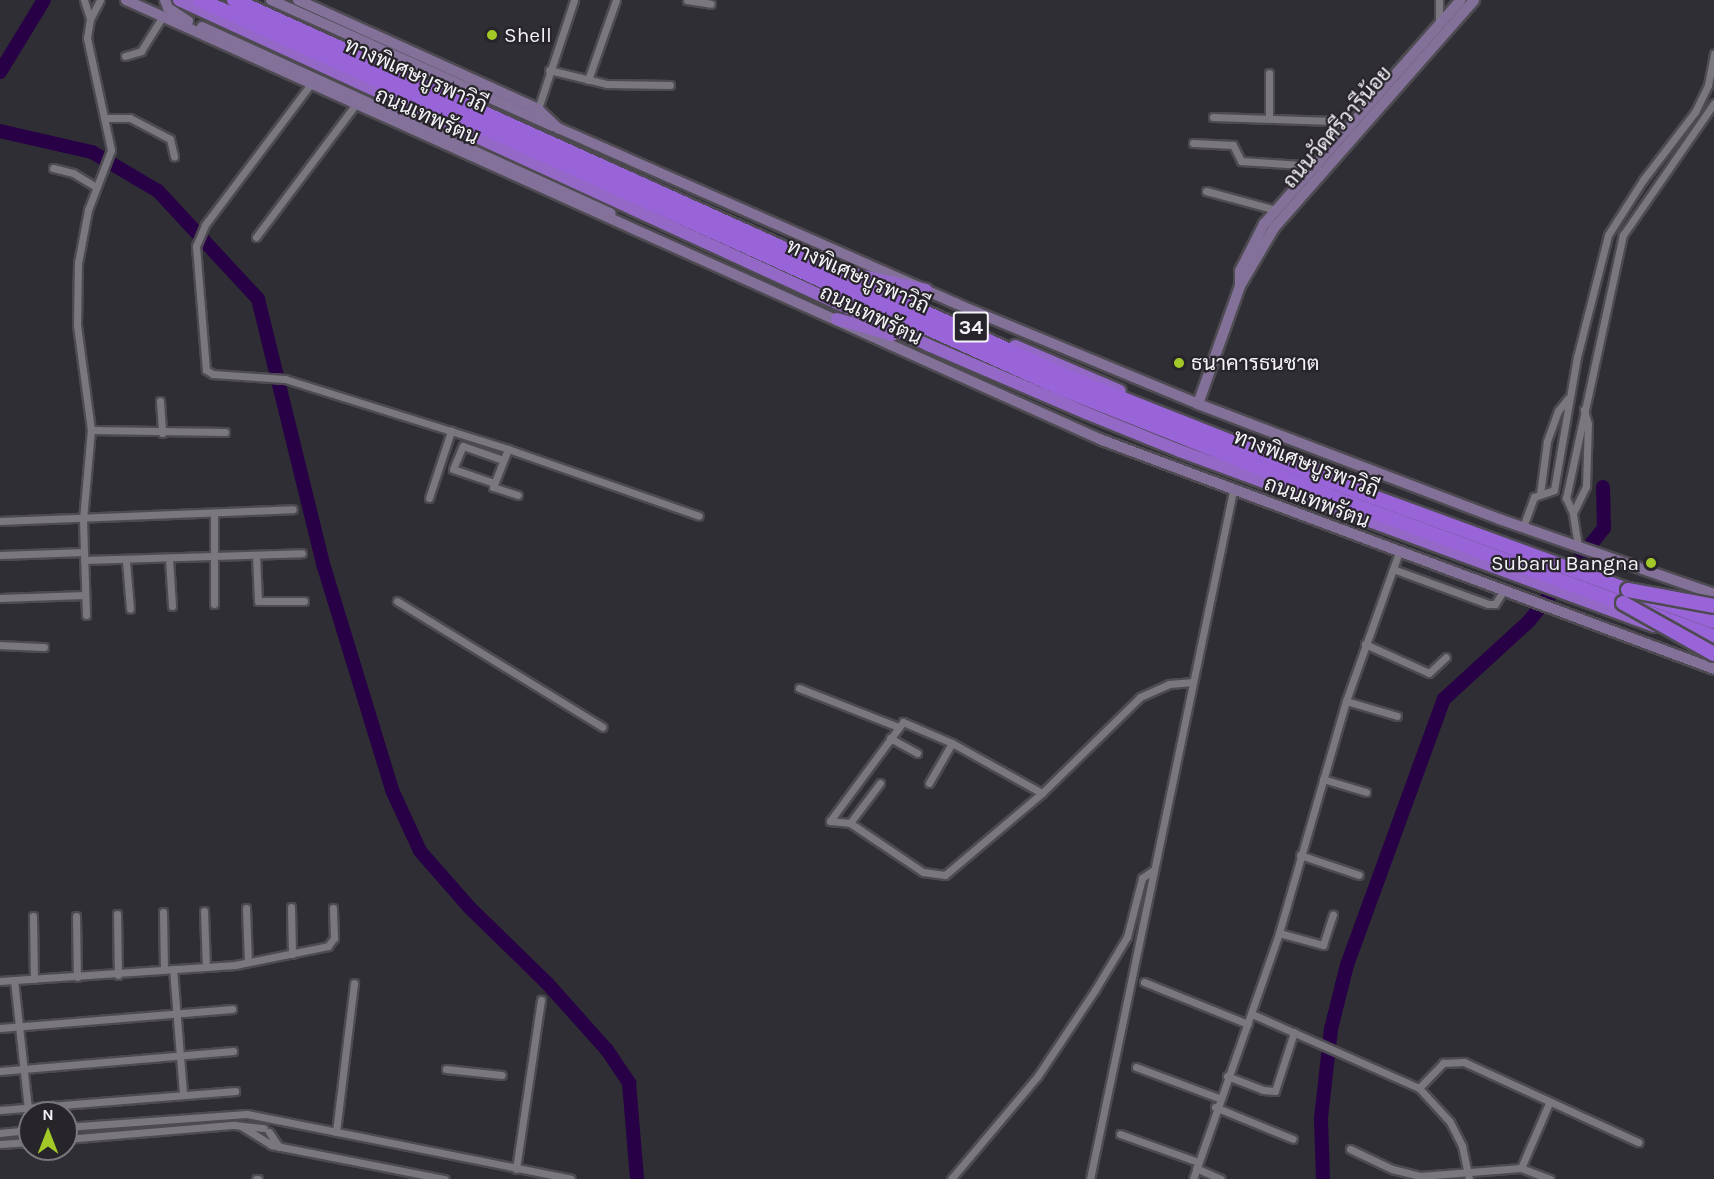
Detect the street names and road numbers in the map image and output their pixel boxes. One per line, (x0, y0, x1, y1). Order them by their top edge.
street label: ทางพิเศษบูรพาวิถี (341, 32, 491, 118)
street label: ถนนวัดศรีวารีน้อย (1277, 61, 1397, 193)
street label: ถนนเทพรัตน (371, 82, 483, 150)
street label: ทางพิเศษบูรพาวิถี (783, 233, 933, 319)
street label: ถนนเทพรัตน (816, 279, 926, 351)
road number: 34 (952, 310, 990, 344)
street label: ทางพิเศษบูรพาวิถี (1230, 424, 1382, 502)
street label: ถนนเทพรัตน (1261, 470, 1373, 534)

